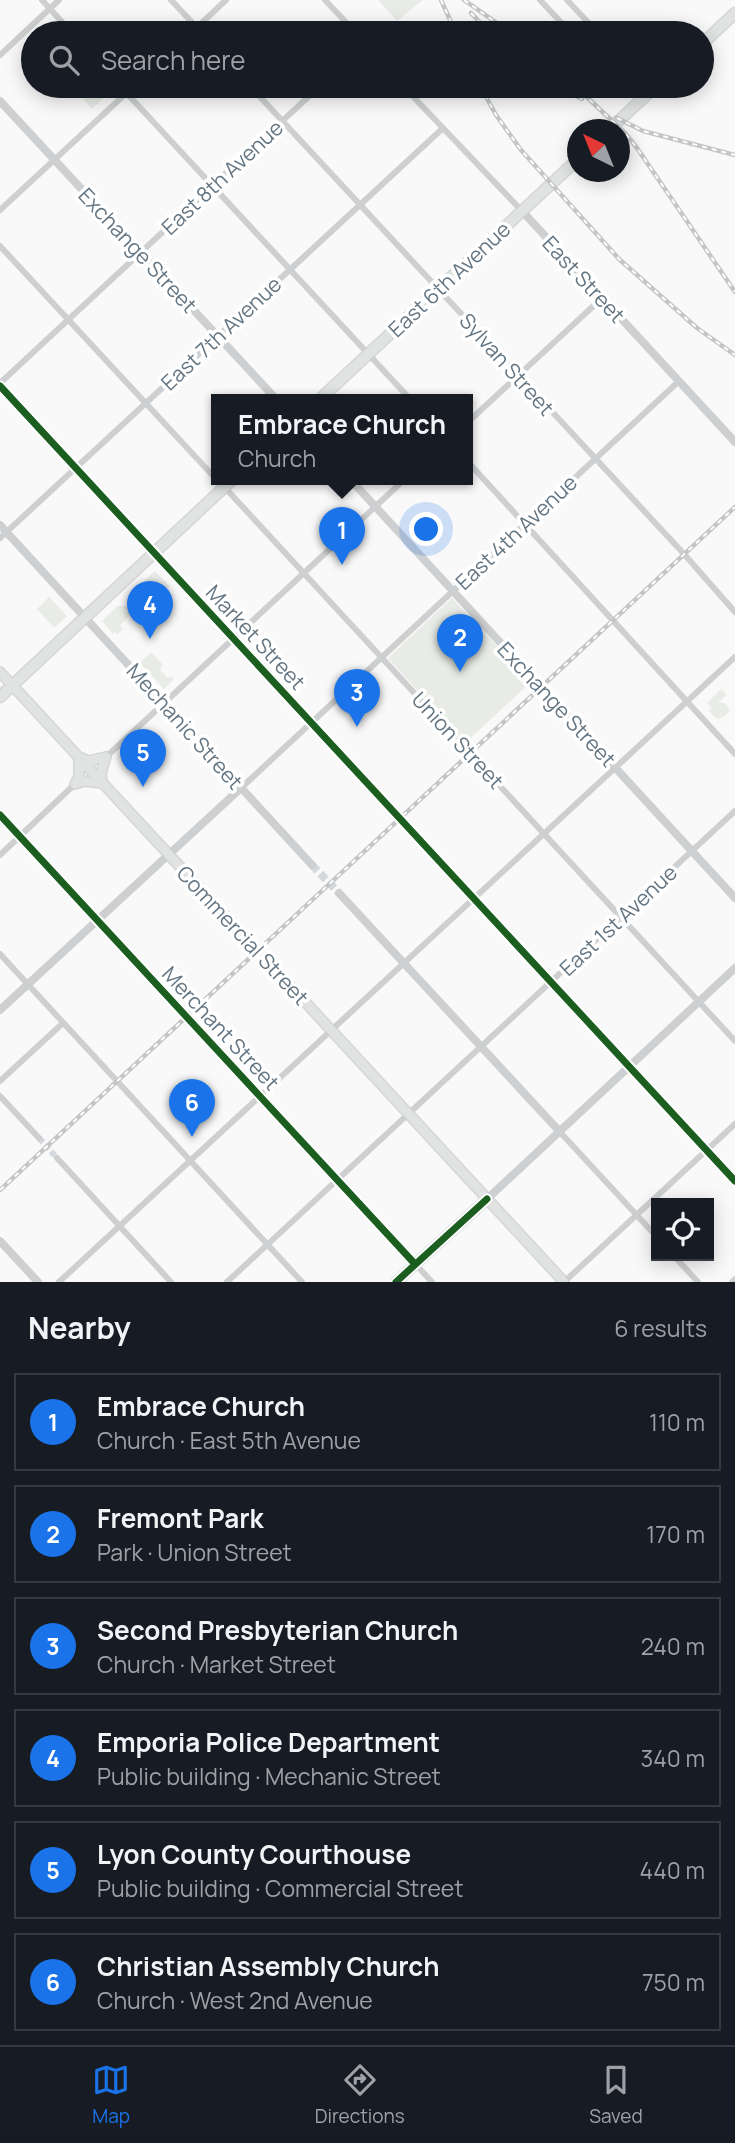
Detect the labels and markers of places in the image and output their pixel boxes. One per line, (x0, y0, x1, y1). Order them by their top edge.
pin: 1 (319, 507, 365, 565)
pin: 4 (127, 581, 173, 639)
pin: 2 (437, 614, 483, 672)
pin: 3 (334, 669, 380, 727)
pin: 5 (120, 729, 166, 787)
pin: 6 (169, 1079, 215, 1137)

